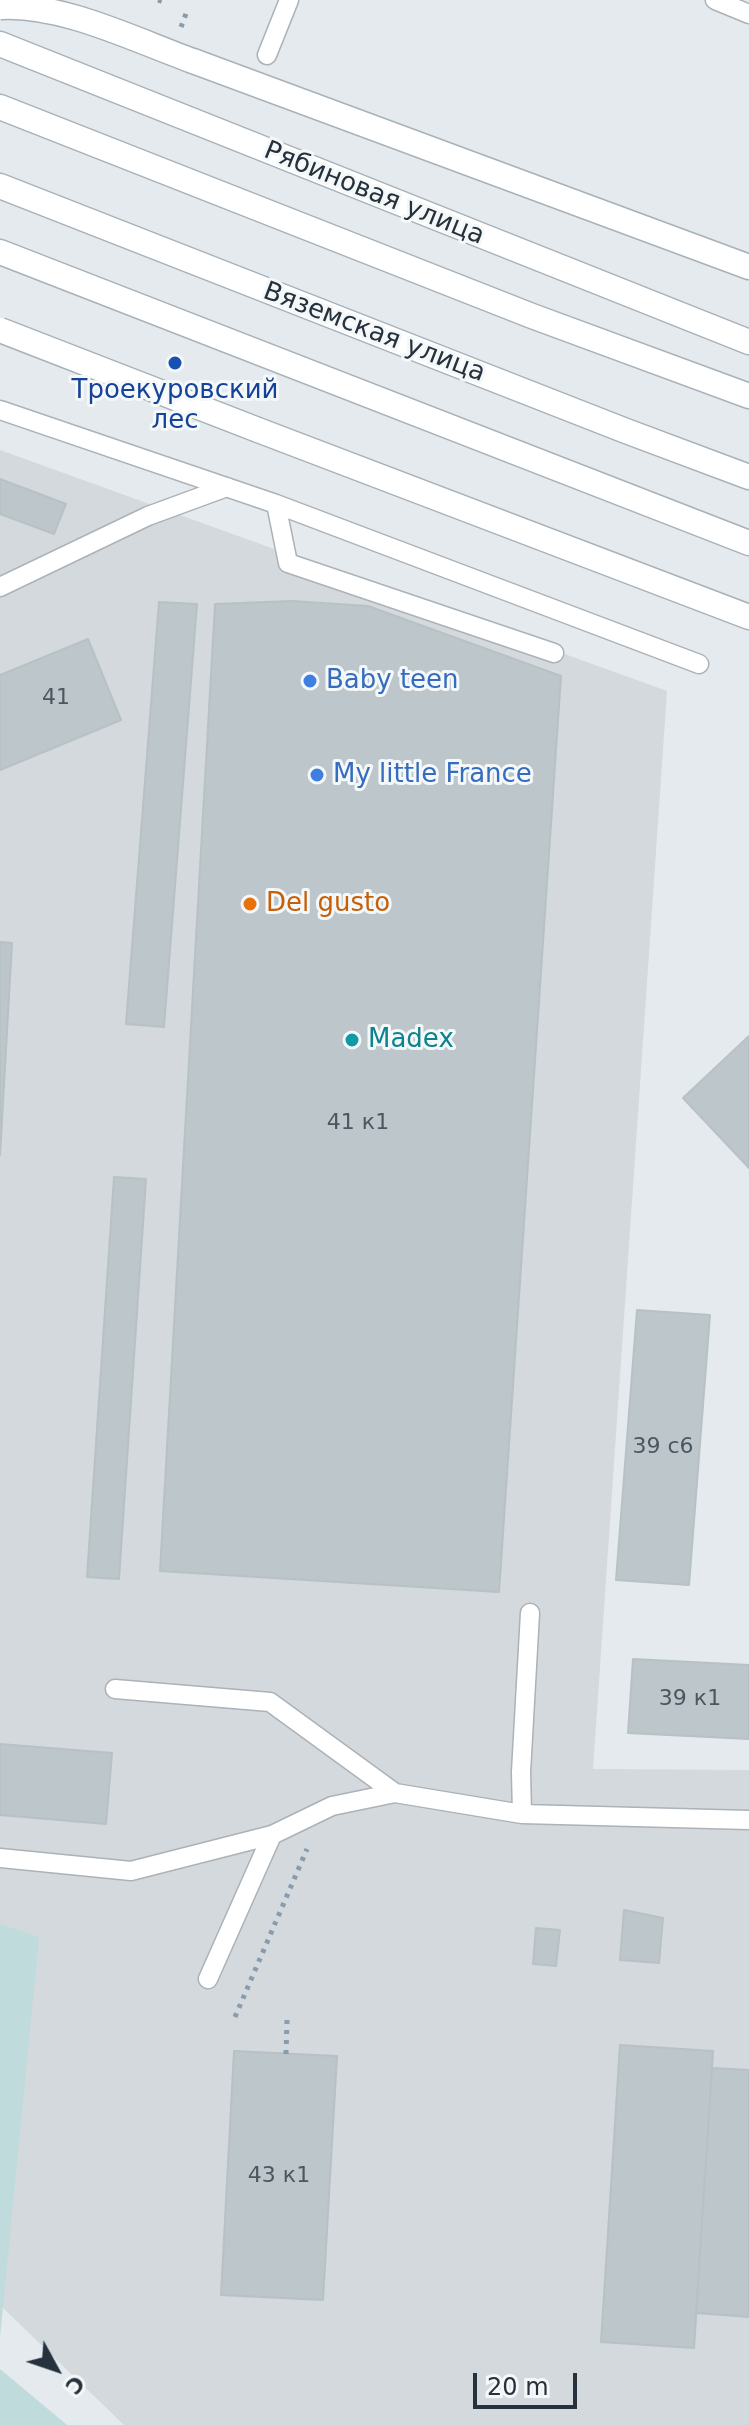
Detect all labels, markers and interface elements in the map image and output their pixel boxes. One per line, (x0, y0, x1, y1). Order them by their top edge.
street label: Рябиновая улица (259, 136, 489, 252)
street label: Вяземская улица (259, 276, 489, 390)
marker: Троекуровский лес (166, 354, 184, 372)
place label: Троекуровский лес (72, 375, 278, 436)
place label: Baby teen (326, 665, 459, 697)
marker: Baby teen (301, 672, 319, 690)
house number: 41 (42, 685, 70, 711)
place label: My little France (333, 759, 532, 791)
marker: My little France (308, 766, 326, 784)
place label: Del gusto (266, 888, 390, 920)
marker: Del gusto (241, 895, 259, 913)
place label: Madex (368, 1024, 454, 1056)
marker: Madex (343, 1031, 361, 1049)
house number: 41 к1 (327, 1110, 389, 1136)
house number: 39 с6 (632, 1434, 694, 1460)
house number: 39 к1 (659, 1686, 721, 1712)
house number: 43 к1 (248, 2163, 310, 2189)
north arrow (16, 2329, 96, 2409)
scale bar (477, 2357, 581, 2407)
text: С (60, 2371, 90, 2399)
text: 20 m (487, 2373, 549, 2401)

